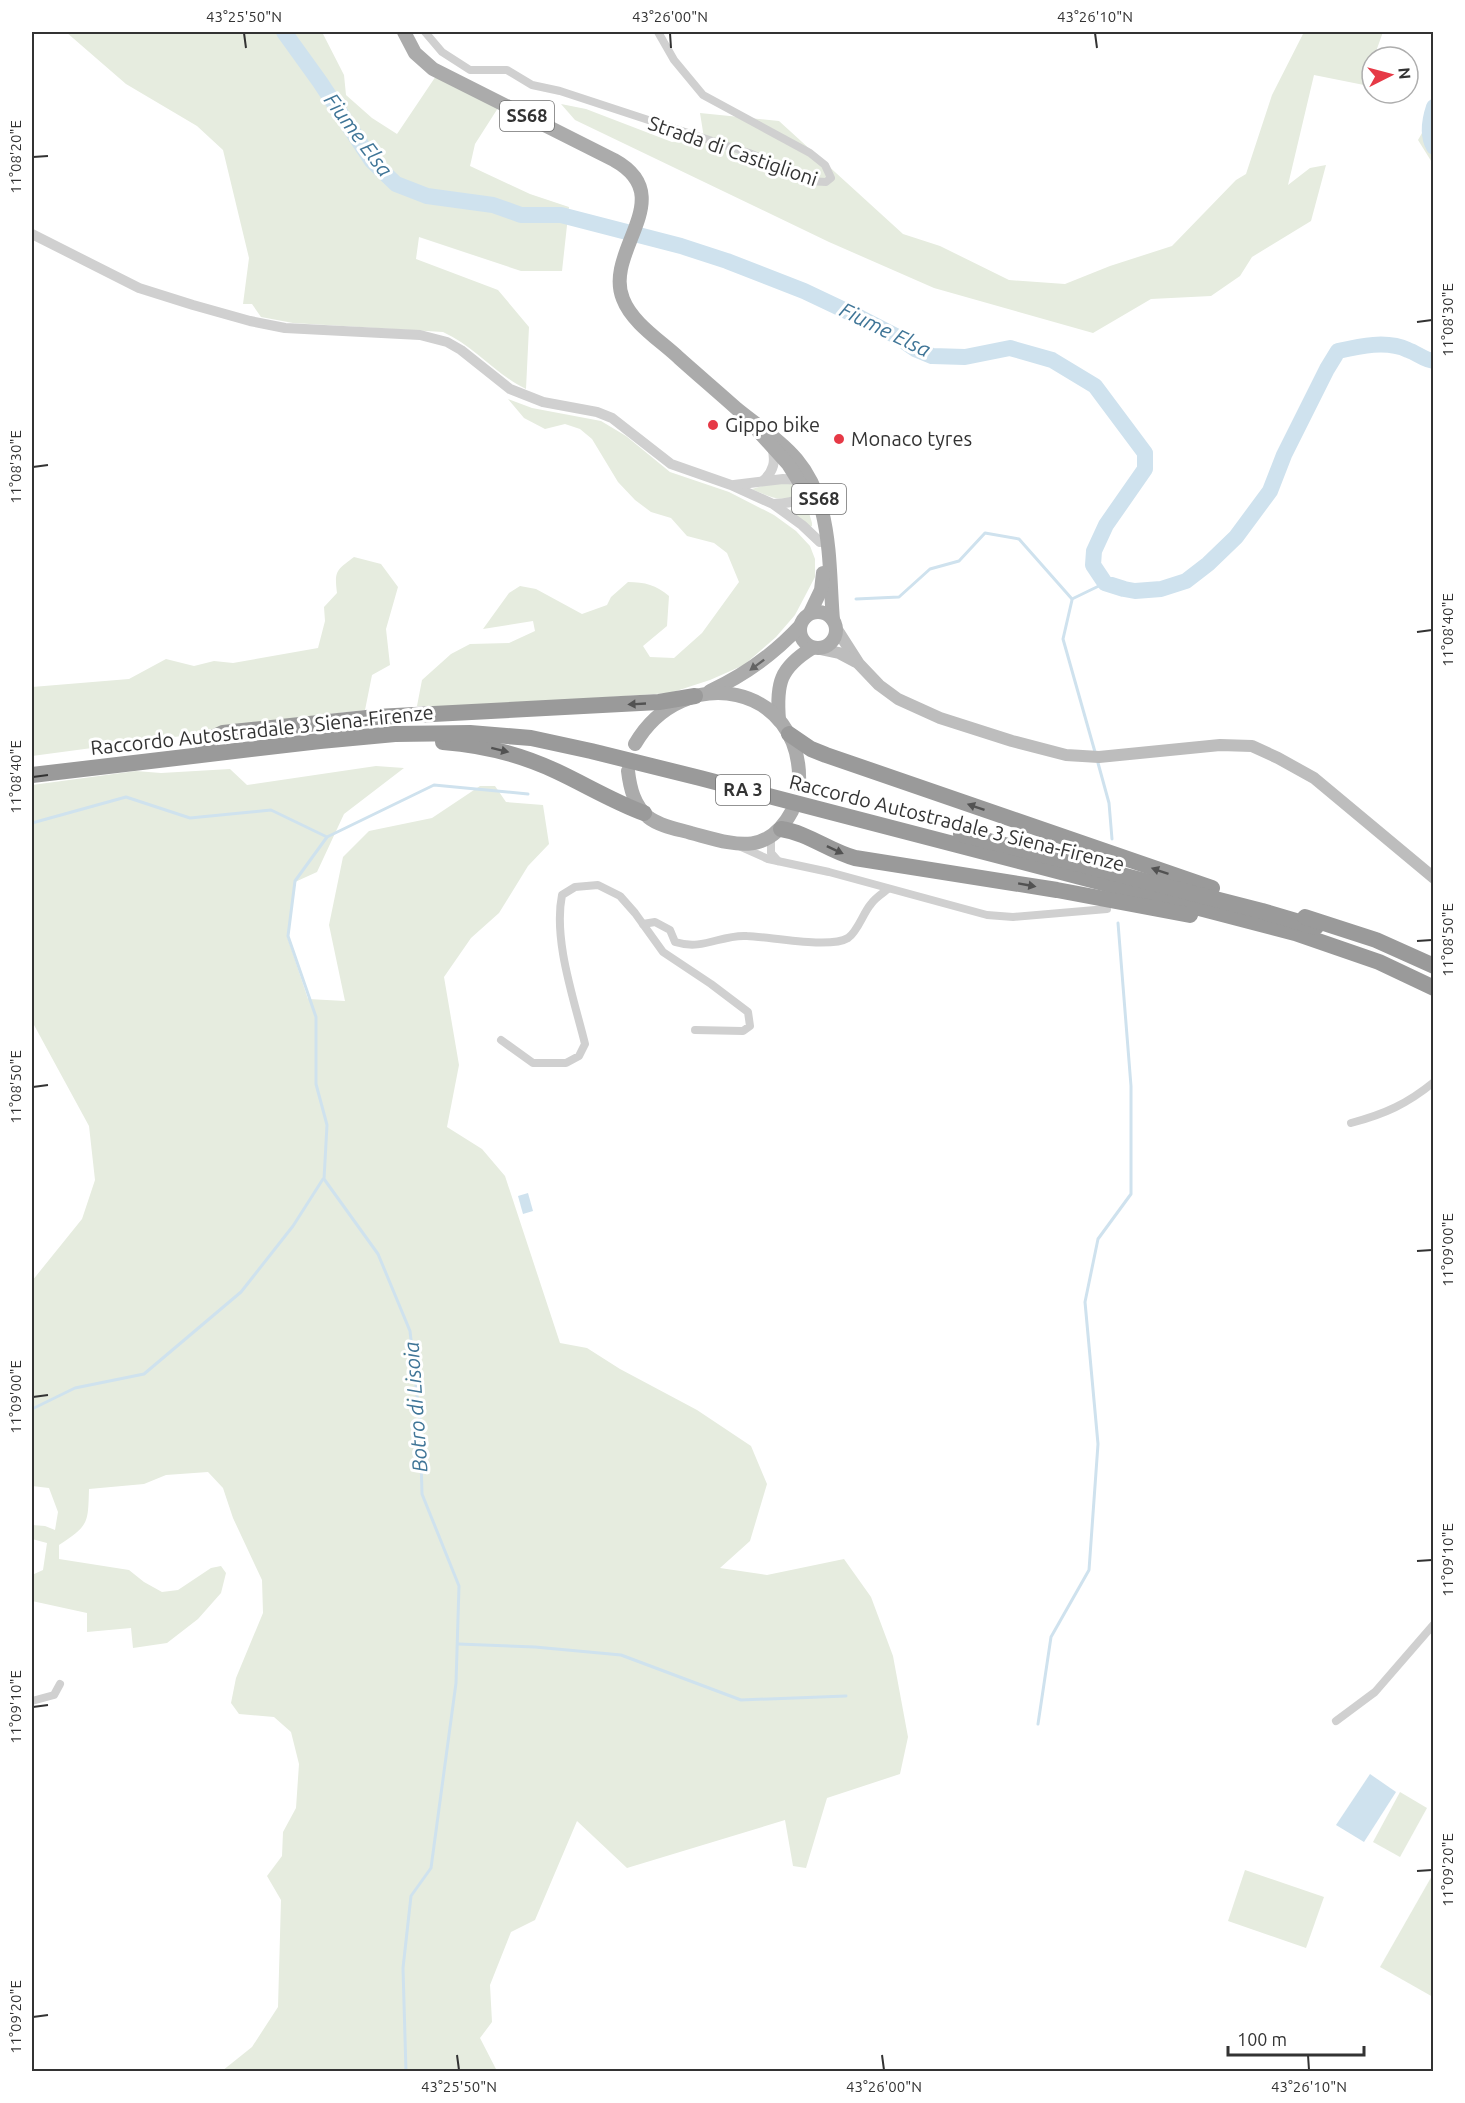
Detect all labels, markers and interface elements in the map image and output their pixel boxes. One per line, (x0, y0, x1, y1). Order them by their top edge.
text: 43°25'50"N (206, 8, 282, 25)
text: 43°26'00"N (632, 8, 708, 25)
text: 43°26'10"N (1057, 8, 1133, 25)
north arrow (1360, 45, 1420, 105)
text: N (1395, 67, 1414, 80)
water label: Fiume Elsa (320, 88, 398, 181)
road number: SS68 (500, 101, 554, 131)
street label: Strada di Castiglioni (646, 111, 821, 190)
text: 11°08'20"E (7, 120, 24, 194)
text: 11°08'30"E (1439, 283, 1456, 357)
water label: Fiume Elsa (836, 297, 935, 361)
place label: Gippo bike (725, 413, 820, 436)
marker: Gippo bike (706, 418, 720, 432)
place label: Monaco tyres (851, 427, 972, 450)
text: 11°08'30"E (7, 430, 24, 504)
marker: Monaco tyres (832, 432, 846, 446)
road number: SS68 (792, 484, 846, 514)
text: 11°08'40"E (1439, 593, 1456, 667)
one-way arrow (749, 659, 764, 671)
one-way arrow (627, 699, 646, 708)
street label: Raccordo Autostradale 3 Siena-Firenze (89, 700, 435, 759)
text: 11°08'40"E (7, 740, 24, 814)
one-way arrow (491, 746, 509, 756)
street label: Raccordo Autostradale 3 Siena-Firenze (787, 770, 1127, 875)
road number: RA 3 (716, 775, 770, 805)
one-way arrow (967, 801, 985, 811)
one-way arrow (827, 846, 844, 855)
one-way arrow (1151, 865, 1169, 875)
one-way arrow (1017, 881, 1036, 890)
text: 11°08'50"E (1439, 903, 1456, 977)
text: 11°08'50"E (7, 1050, 24, 1124)
text: 11°09'00"E (1439, 1213, 1456, 1287)
water label: Botro di Lisoia (398, 1341, 432, 1473)
text: 11°09'00"E (7, 1360, 24, 1434)
text: 11°09'10"E (1439, 1523, 1456, 1597)
text: 11°09'10"E (7, 1670, 24, 1744)
text: 11°09'20"E (1439, 1833, 1456, 1907)
text: 11°09'20"E (7, 1980, 24, 2054)
scale bar (1228, 2019, 1364, 2057)
text: 100 m (1237, 2029, 1287, 2049)
text: 43°25'50"N (421, 2078, 497, 2095)
text: 43°26'00"N (846, 2078, 922, 2095)
text: 43°26'10"N (1271, 2078, 1347, 2095)

